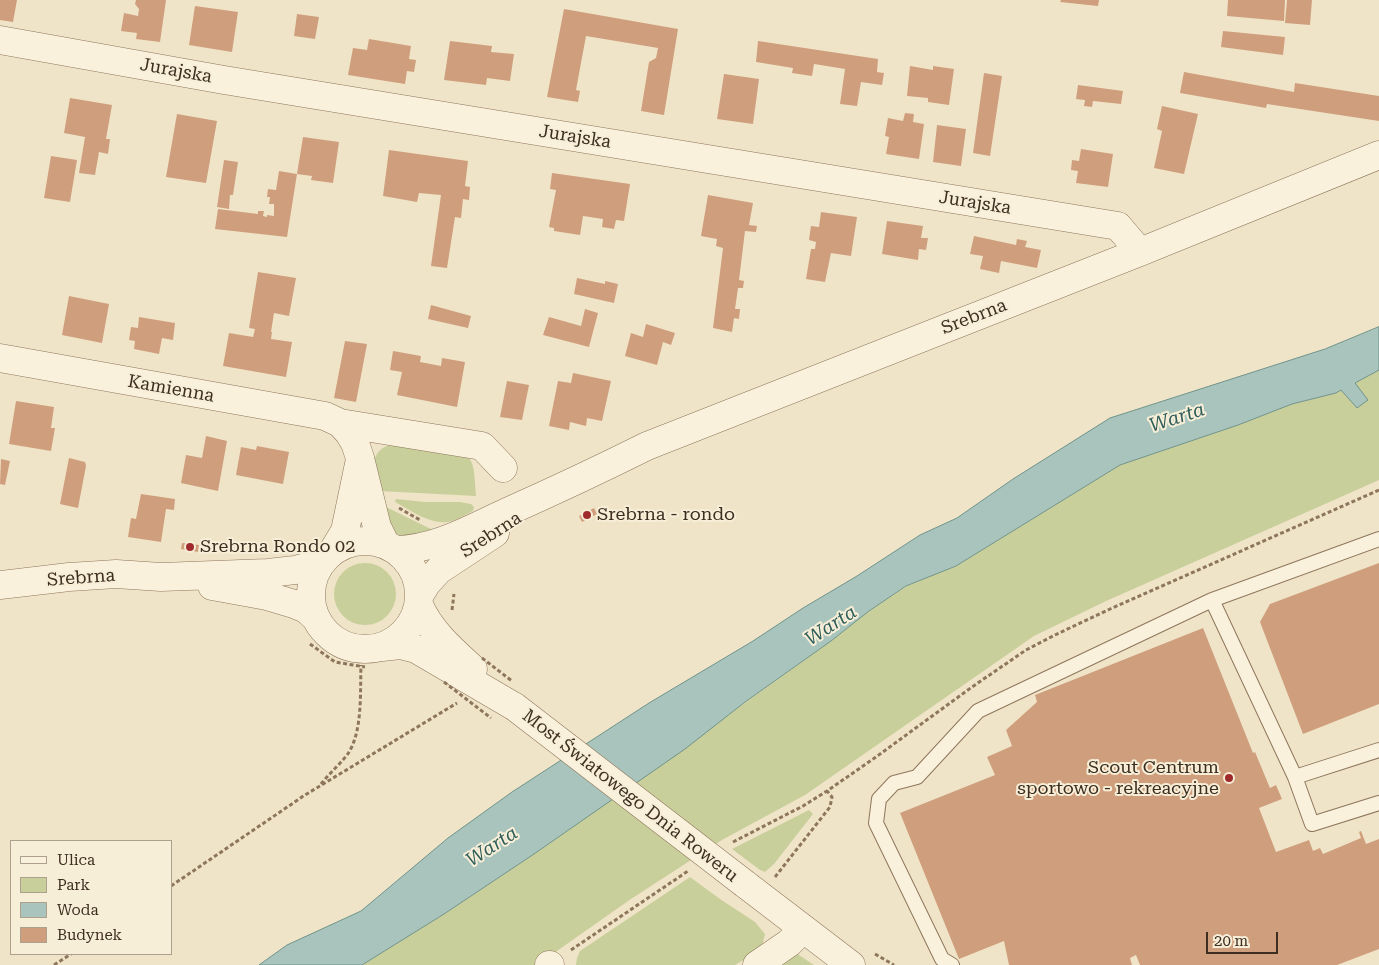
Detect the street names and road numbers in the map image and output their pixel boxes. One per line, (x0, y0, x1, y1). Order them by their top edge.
street label: Jurajska (138, 54, 214, 88)
street label: Jurajska (537, 121, 613, 153)
street label: Jurajska (937, 187, 1013, 219)
street label: Srebrna (938, 295, 1010, 339)
street label: Kamienna (126, 371, 216, 407)
street label: Srebrna (456, 507, 526, 563)
street label: Srebrna (46, 565, 116, 591)
street label: Most Światowego Dnia Roweru (518, 705, 742, 887)

